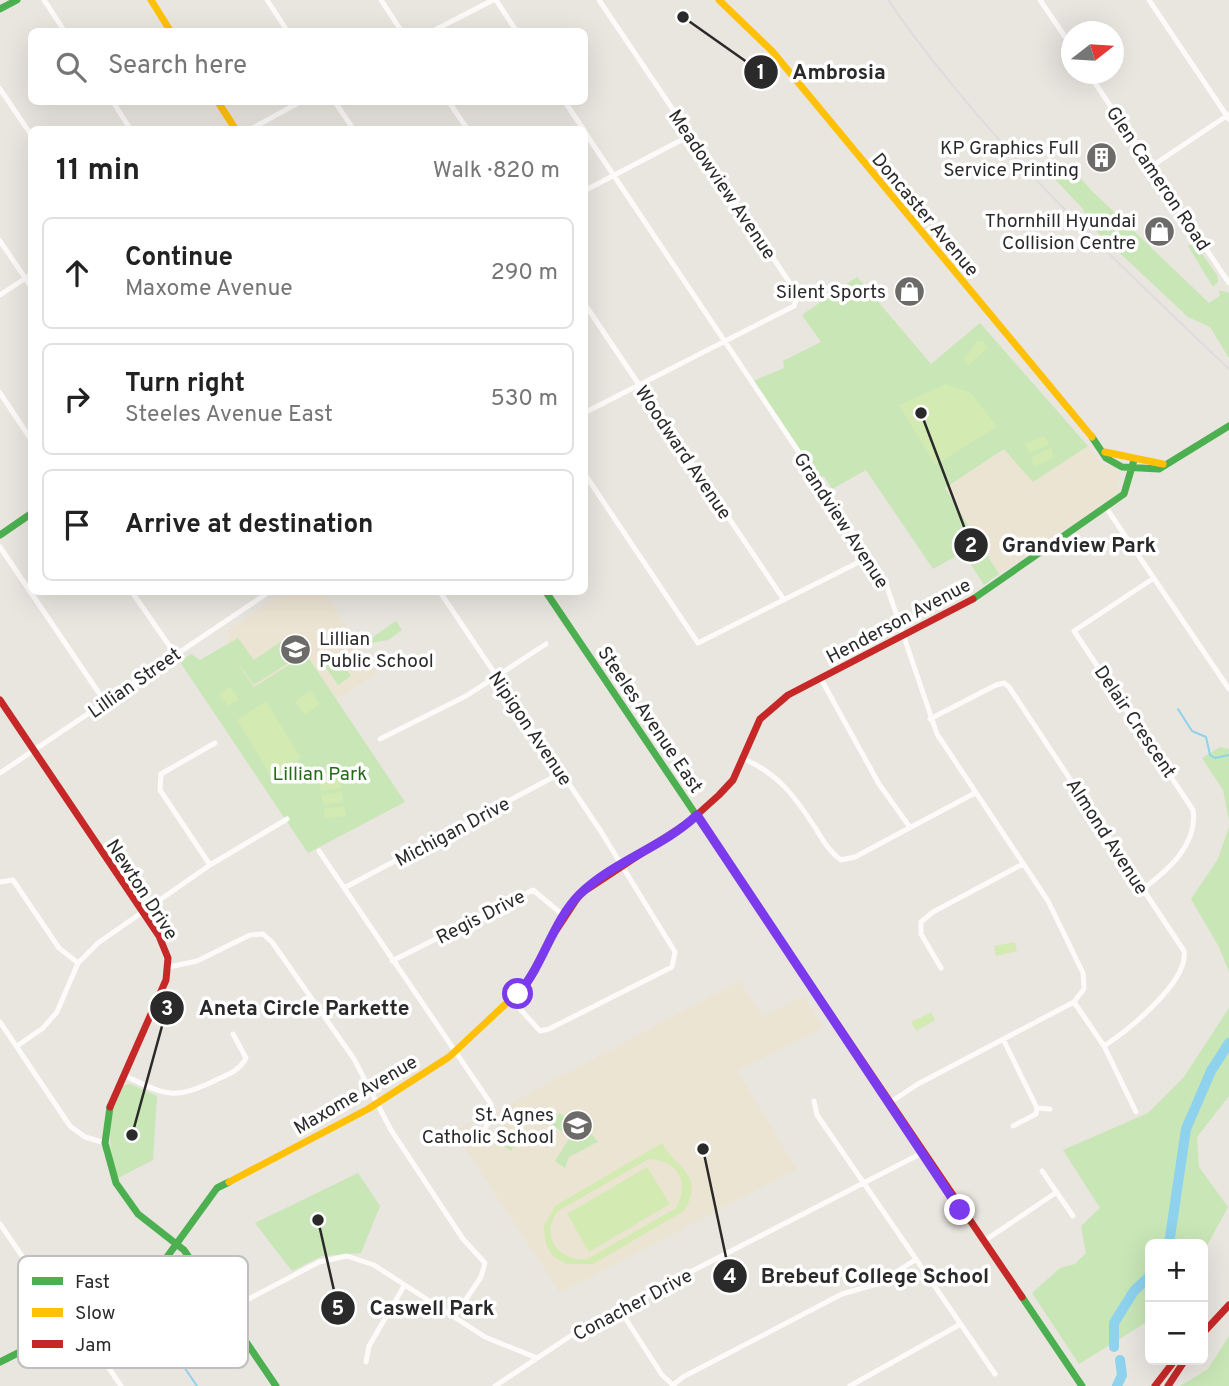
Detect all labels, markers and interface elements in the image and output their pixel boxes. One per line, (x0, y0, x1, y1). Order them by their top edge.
north arrow (1061, 21, 1124, 84)
search box (28, 28, 588, 105)
icon: search (52, 48, 90, 86)
text: Search here (108, 50, 247, 83)
callout: Ambrosia (743, 51, 900, 93)
text: 1 (757, 60, 765, 87)
text: Ambrosia (792, 60, 886, 87)
street label: Glen Cameron Road (1100, 102, 1215, 256)
street label: Meadowview Avenue (662, 106, 780, 265)
place label: KP Graphics Full Service Printing (940, 137, 1079, 183)
building icon: KP Graphics Full Service Printing (1085, 141, 1119, 175)
street label: Doncaster Avenue (866, 148, 983, 282)
text: 11 min (56, 153, 140, 190)
text: Walk · 820 m (433, 157, 560, 186)
place label: Thornhill Hyundai Collision Centre (985, 210, 1136, 256)
shop icon: Thornhill Hyundai Collision Centre (1142, 214, 1176, 248)
text: Continue (125, 242, 233, 275)
icon: ahead (58, 254, 96, 292)
text: 290 m (491, 259, 558, 288)
shop icon: Silent Sports (892, 274, 926, 308)
text: Maxome Avenue (125, 275, 293, 304)
place label: Silent Sports (776, 281, 886, 305)
text: Turn right (125, 368, 245, 401)
icon: right (58, 380, 96, 418)
street label: Woodward Avenue (629, 382, 736, 525)
text: 530 m (490, 385, 558, 414)
text: Steeles Avenue East (125, 401, 333, 430)
street label: Grandview Avenue (787, 449, 893, 594)
icon: arrive (58, 506, 96, 544)
text: Arrive at destination (125, 509, 373, 542)
callout: Grandview Park (953, 524, 1171, 566)
text: 2 (965, 533, 977, 560)
text: Grandview Park (1002, 533, 1157, 560)
street label: Henderson Avenue (823, 574, 975, 670)
place label: Lillian Public School (319, 628, 434, 674)
school or university icon: Lillian Public School (279, 632, 313, 666)
street label: Steeles Avenue East (591, 642, 707, 798)
street label: Lillian Street (84, 643, 186, 724)
street label: Delair Crescent (1088, 661, 1181, 783)
street label: Nipigon Avenue (482, 667, 576, 791)
park label: Lillian Park (273, 763, 367, 787)
street label: Almond Avenue (1060, 775, 1153, 900)
street label: Michigan Drive (392, 793, 514, 873)
street label: Newton Drive (100, 835, 183, 945)
street label: Regis Drive (432, 885, 529, 950)
route start (502, 978, 533, 1009)
callout: Aneta Circle Parkette (150, 987, 423, 1029)
text: 3 (161, 996, 173, 1023)
text: Aneta Circle Parkette (199, 996, 409, 1023)
street label: Maxome Avenue (290, 1051, 422, 1141)
place label: St. Agnes Catholic School (422, 1104, 554, 1150)
school or university icon: St. Agnes Catholic School (560, 1108, 594, 1142)
route end (944, 1194, 975, 1225)
map controls (1145, 1239, 1208, 1365)
button: + (1145, 1239, 1208, 1302)
callout: Brebeuf College School (712, 1255, 1004, 1297)
legend (18, 1256, 248, 1368)
street label: Conacher Drive (569, 1264, 697, 1347)
text: 4 (723, 1264, 737, 1291)
text: Brebeuf College School (761, 1264, 989, 1291)
text: Fast (75, 1271, 110, 1295)
callout: Caswell Park (321, 1287, 509, 1329)
text: 5 (332, 1296, 344, 1323)
text: Caswell Park (369, 1296, 495, 1323)
text: Slow (75, 1302, 115, 1326)
button: − (1145, 1302, 1208, 1365)
text: Jam (75, 1334, 112, 1358)

